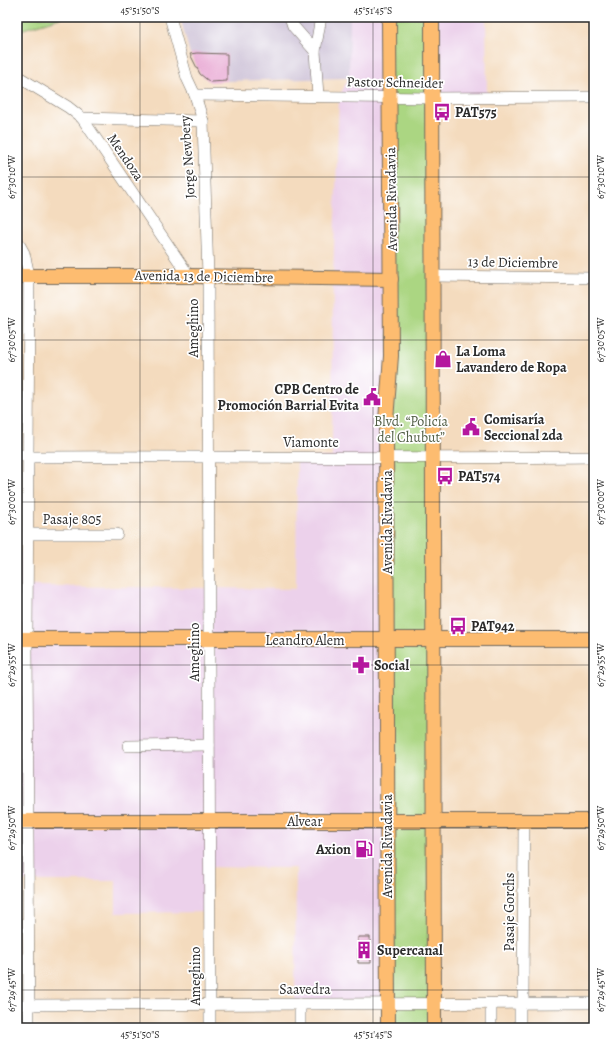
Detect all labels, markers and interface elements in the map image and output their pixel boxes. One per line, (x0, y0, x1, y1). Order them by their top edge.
text: 45°51'50"S (120, 4, 160, 17)
text: 45°51'45"S (354, 4, 392, 17)
street label: Pastor Schneider (346, 72, 444, 93)
bus stop icon: PAT575 (432, 102, 452, 122)
place label: PAT575 (455, 103, 497, 122)
street label: Jorge Newbery (175, 114, 200, 199)
street label: Mendoza (103, 130, 149, 185)
street label: Avenida Rivadavia (381, 146, 402, 252)
text: 67°30'10"W (5, 154, 18, 199)
text: 67°30'10"W (594, 154, 607, 199)
street label: 13 de Diciembre (468, 252, 558, 273)
street label: Avenida 13 de Diciembre (133, 266, 274, 287)
street label: Ameghino (184, 299, 203, 358)
text: 67°30'05"W (5, 317, 18, 363)
text: 67°30'05"W (594, 317, 607, 363)
place label: La Loma Lavandero de Ropa (456, 342, 567, 377)
shop icon: La Loma Lavandero de Ropa (433, 349, 453, 369)
place label: CPB Centro de Promoción Barrial Evita (218, 380, 360, 415)
public building icon: CPB Centro de Promoción Barrial Evita (362, 387, 382, 407)
place label: Comisaría Seccional 2da (484, 410, 563, 445)
park label: Blvd. “Policía del Chubut” (374, 412, 449, 447)
public building icon: Comisaría Seccional 2da (461, 417, 481, 437)
street label: Viamonte (282, 433, 339, 452)
bus stop icon: PAT574 (435, 466, 455, 486)
place label: PAT574 (458, 467, 501, 486)
street label: Avenida Rivadavia (378, 470, 397, 575)
text: 67°30'00"W (5, 478, 18, 525)
text: 67°30'00"W (594, 478, 607, 525)
street label: Pasaje 805 (43, 510, 101, 529)
bus stop icon: PAT942 (448, 616, 468, 636)
place label: PAT942 (471, 617, 515, 636)
street label: Ameghino (185, 623, 204, 682)
street label: Leandro Alem (265, 631, 345, 650)
text: 67°29'55"W (5, 642, 18, 687)
text: 67°29'55"W (594, 642, 607, 687)
pharmacy icon: Social (351, 655, 371, 675)
place label: Social (374, 656, 409, 675)
street label: Avenida Rivadavia (378, 794, 397, 899)
text: 67°29'50"W (5, 805, 18, 850)
text: 67°29'50"W (594, 805, 607, 850)
street label: Alvear (286, 812, 323, 831)
fuel station icon: Axion (354, 839, 374, 859)
place label: Axion (315, 840, 351, 859)
street label: Pasaje Gorchs (500, 873, 519, 951)
building icon: Supercanal (354, 940, 374, 960)
place label: Supercanal (377, 941, 443, 960)
street label: Ameghino (186, 947, 205, 1006)
text: 67°29'45"W (5, 967, 18, 1012)
text: 67°29'45"W (594, 967, 607, 1012)
street label: Saavedra (279, 980, 331, 999)
text: 45°51'50"S (120, 1028, 160, 1041)
text: 45°51'45"S (354, 1028, 392, 1041)

